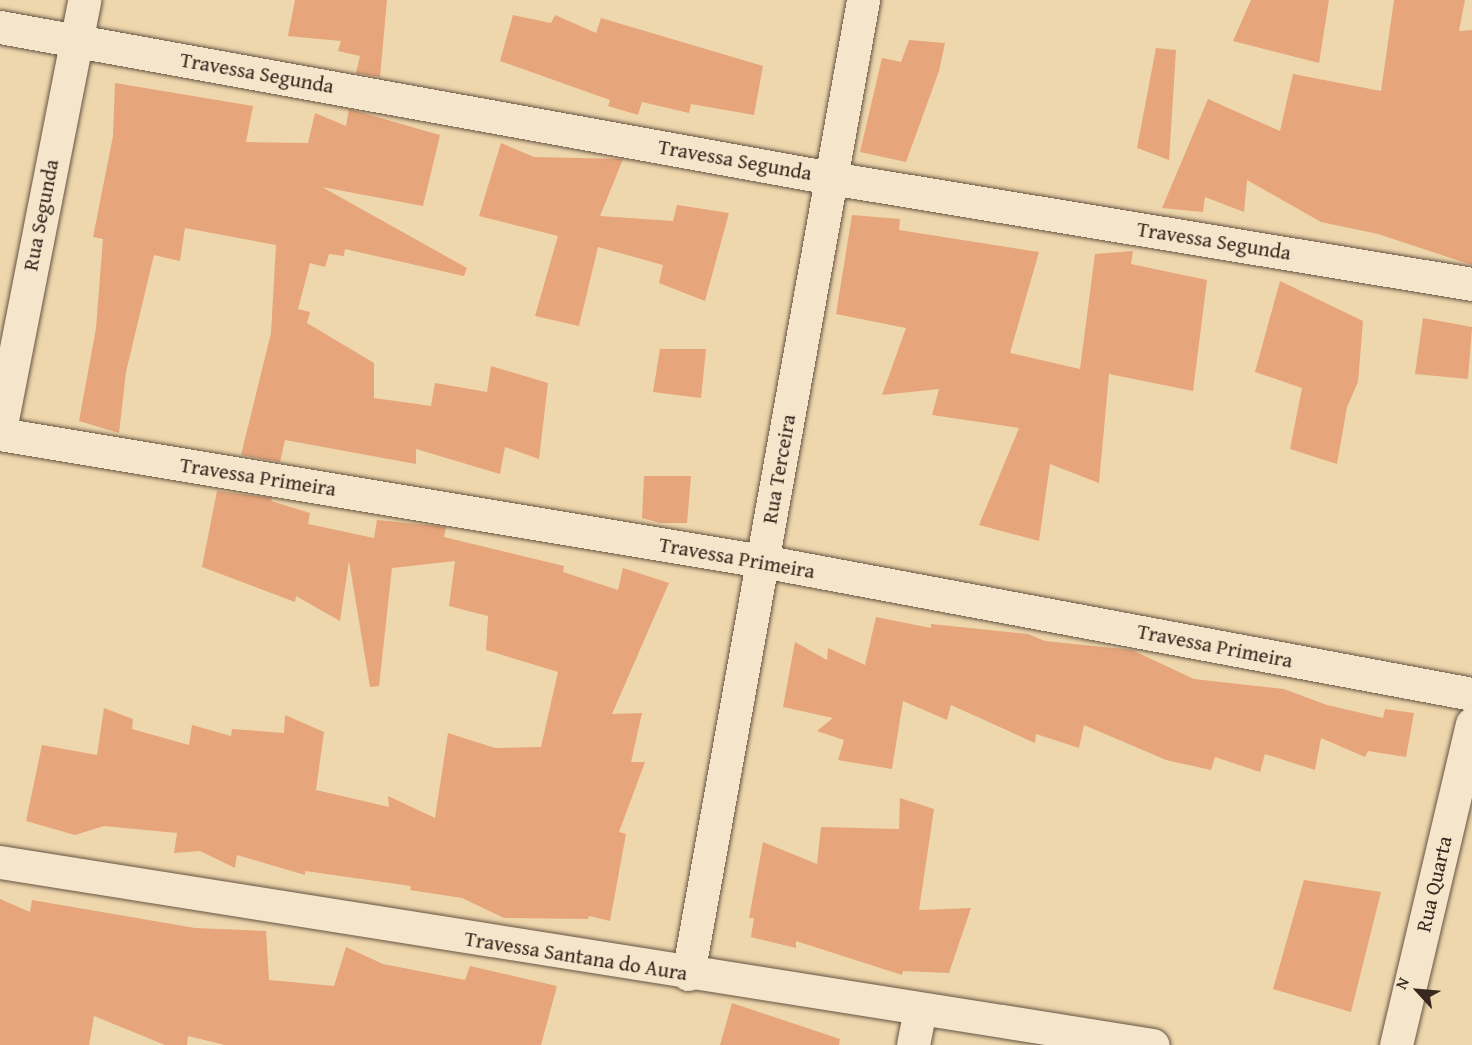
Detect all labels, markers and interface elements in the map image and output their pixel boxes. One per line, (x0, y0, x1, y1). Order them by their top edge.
street label: Travessa Segunda (178, 47, 336, 99)
street label: Travessa Segunda (656, 134, 814, 186)
street label: Rua Segunda (18, 157, 64, 273)
street label: Travessa Segunda (1135, 216, 1293, 266)
street label: Rua Terceira (757, 412, 801, 526)
street label: Travessa Primeira (178, 452, 338, 502)
street label: Travessa Primeira (657, 532, 817, 584)
street label: Travessa Primeira (1135, 619, 1295, 673)
street label: Rua Quarta (1411, 833, 1457, 935)
street label: Travessa Santana do Aura (463, 926, 689, 986)
north arrow (1388, 961, 1448, 1021)
text: N (1389, 973, 1415, 993)

